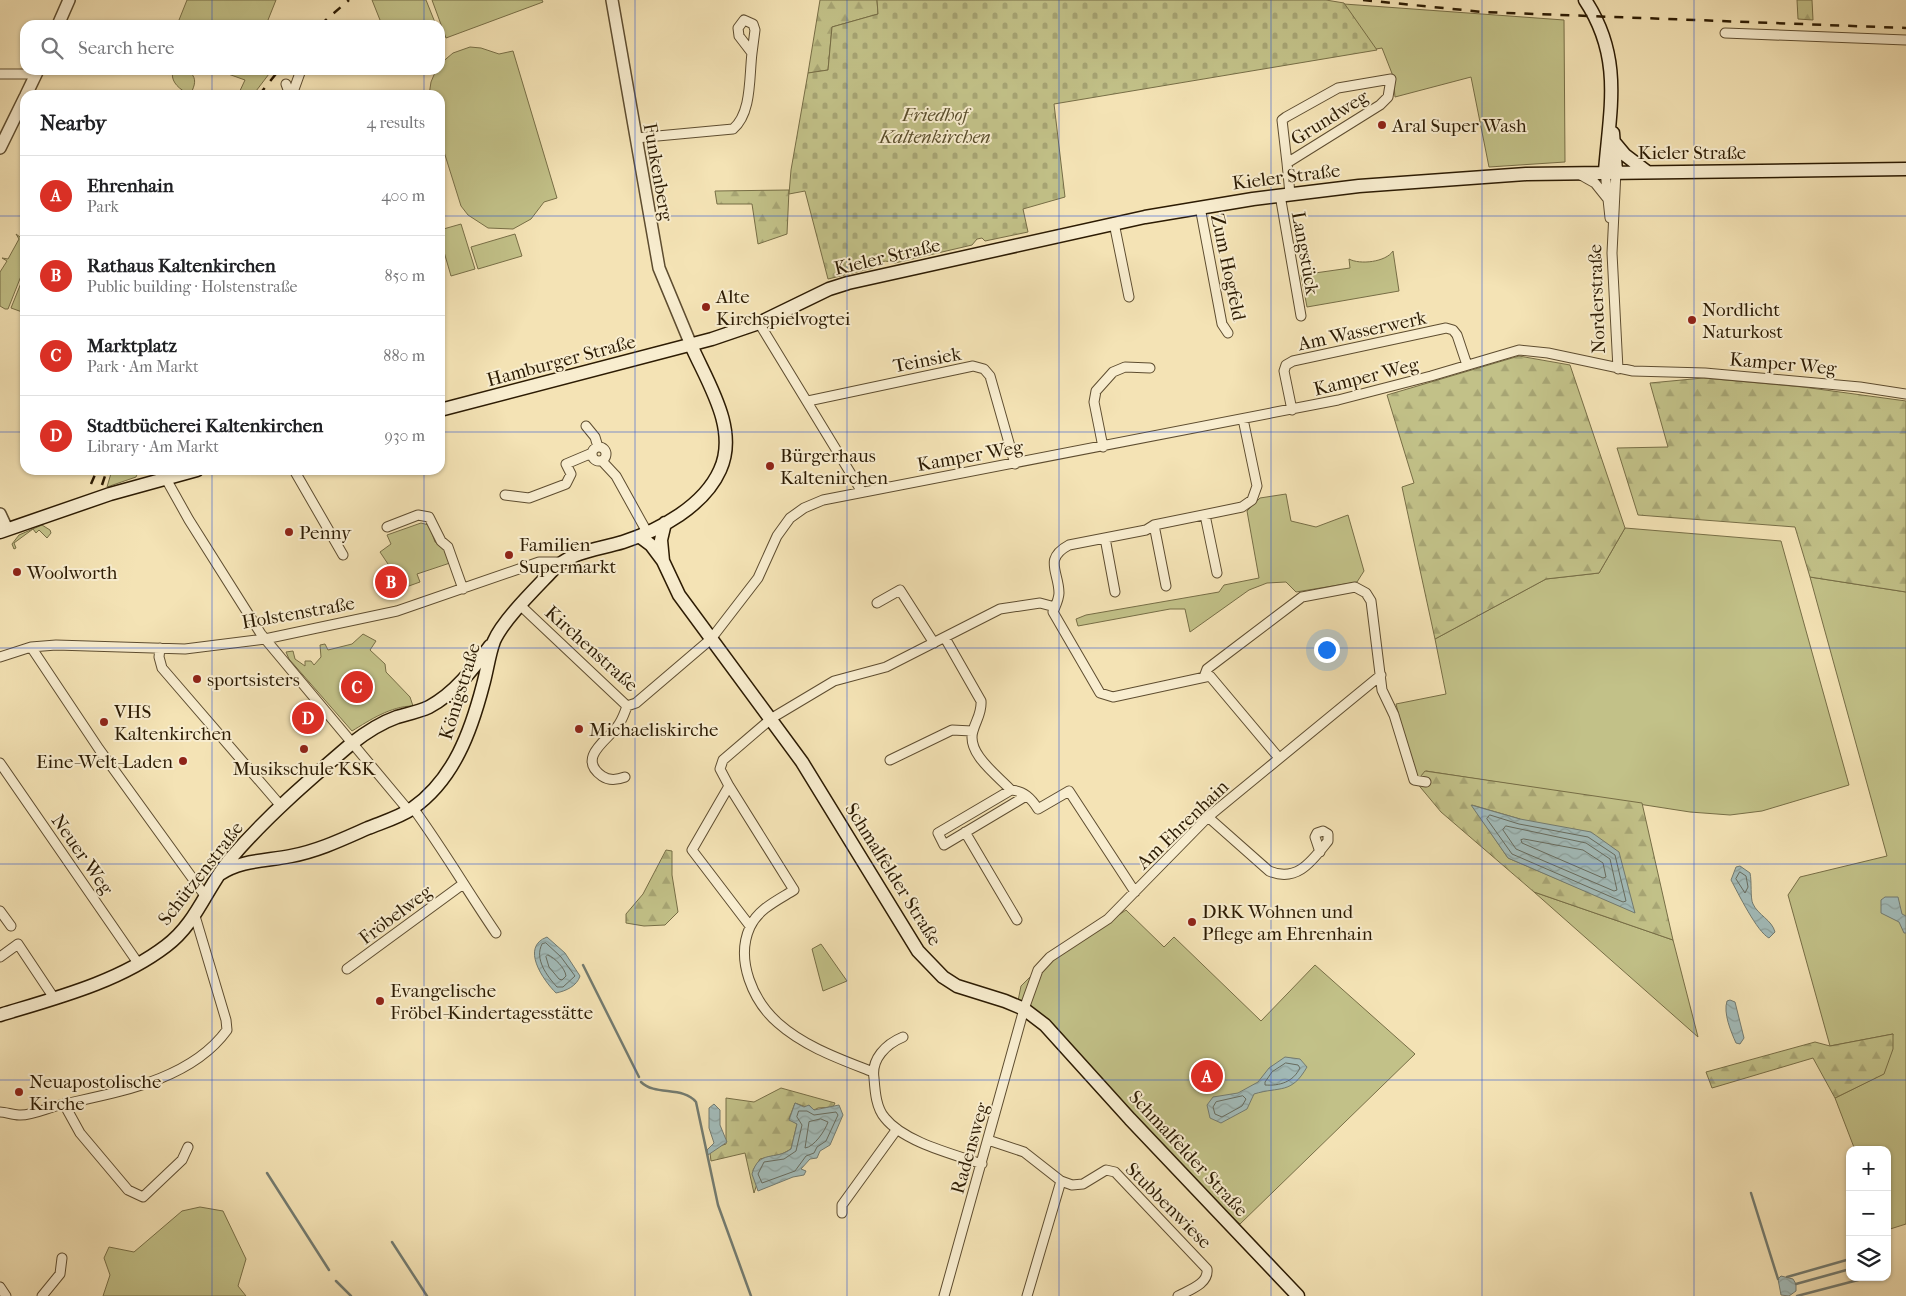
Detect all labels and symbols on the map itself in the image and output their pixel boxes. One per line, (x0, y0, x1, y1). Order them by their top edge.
street label: Grundweg (1287, 85, 1373, 150)
park label: Friedhof Kaltenkirchen (877, 104, 991, 148)
place label: Aral Super Wash (1391, 115, 1527, 137)
marker: Aral Super Wash (1376, 119, 1388, 131)
street label: Funkenberg (639, 121, 678, 224)
street label: Kieler Straße (1638, 142, 1746, 164)
street label: Kieler Straße (1231, 159, 1341, 195)
street label: Langstück (1287, 210, 1323, 297)
street label: Zum Hogfeld (1206, 212, 1250, 323)
street label: Kieler Straße (832, 234, 943, 280)
street label: Norderstraße (1584, 244, 1610, 354)
place label: Alte Kirchspielvogtei (715, 286, 851, 330)
place label: Nordlicht Naturkost (1702, 299, 1783, 343)
marker: Alte Kirchspielvogtei (700, 301, 712, 313)
street label: Am Wasserwerk (1295, 307, 1429, 356)
marker: Nordlicht Naturkost (1686, 314, 1698, 326)
street label: Hamburger Straße (484, 331, 638, 391)
street label: Teinsiek (891, 343, 963, 377)
street label: Kamper Weg (1728, 348, 1838, 380)
street label: Kamper Weg (1311, 353, 1422, 401)
street label: Kamper Weg (915, 436, 1026, 476)
place label: Bürgerhaus Kaltenirchen (780, 445, 888, 489)
marker: Bürgerhaus Kaltenirchen (764, 460, 776, 472)
place label: Penny (299, 522, 352, 544)
marker: Penny (283, 526, 295, 538)
place label: Familien Supermarkt (519, 534, 617, 578)
marker: Familien Supermarkt (503, 549, 515, 561)
place label: Woolworth (26, 562, 118, 584)
pin: B (375, 563, 407, 601)
marker: Woolworth (11, 566, 23, 578)
street label: Holstenstraße (240, 592, 356, 634)
street label: Kirchenstraße (540, 601, 642, 696)
your location (1314, 637, 1340, 663)
street label: Königstraße (435, 640, 485, 742)
pin: C (341, 668, 373, 706)
place label: sportsisters (207, 669, 300, 691)
marker: sportsisters (191, 673, 203, 685)
pin: D (292, 699, 324, 737)
place label: VHS Kaltenkirchen (113, 701, 232, 745)
marker: VHS Kaltenkirchen (98, 716, 110, 728)
place label: Michaeliskirche (589, 719, 719, 741)
marker: Michaeliskirche (573, 723, 585, 735)
marker: Musikschule KSK (298, 743, 310, 755)
place label: Eine-Welt-Laden (36, 751, 173, 773)
marker: Eine-Welt-Laden (177, 755, 189, 767)
place label: Musikschule KSK (233, 758, 377, 780)
street label: Am Ehrenhain (1132, 775, 1233, 875)
street label: Schmalfelder Straße (840, 799, 946, 950)
street label: Neuer Weg (47, 810, 118, 899)
street label: Schützenstraße (154, 817, 248, 930)
street label: Fröbelweg (355, 880, 437, 949)
place label: DRK Wohnen und Pflege am Ehrenhain (1202, 901, 1373, 945)
marker: DRK Wohnen und Pflege am Ehrenhain (1186, 916, 1198, 928)
place label: Evangelische Fröbel-Kindertagesstätte (390, 980, 593, 1024)
marker: Evangelische Fröbel-Kindertagesstätte (374, 995, 386, 1007)
pin: A (1191, 1057, 1223, 1095)
place label: Neuapostolische Kirche (29, 1071, 161, 1115)
marker: Neuapostolische Kirche (13, 1086, 25, 1098)
street label: Schmalfelder Straße (1124, 1086, 1252, 1221)
street label: Radensweg (946, 1099, 994, 1196)
street label: Stubbenwiese (1121, 1158, 1216, 1253)

